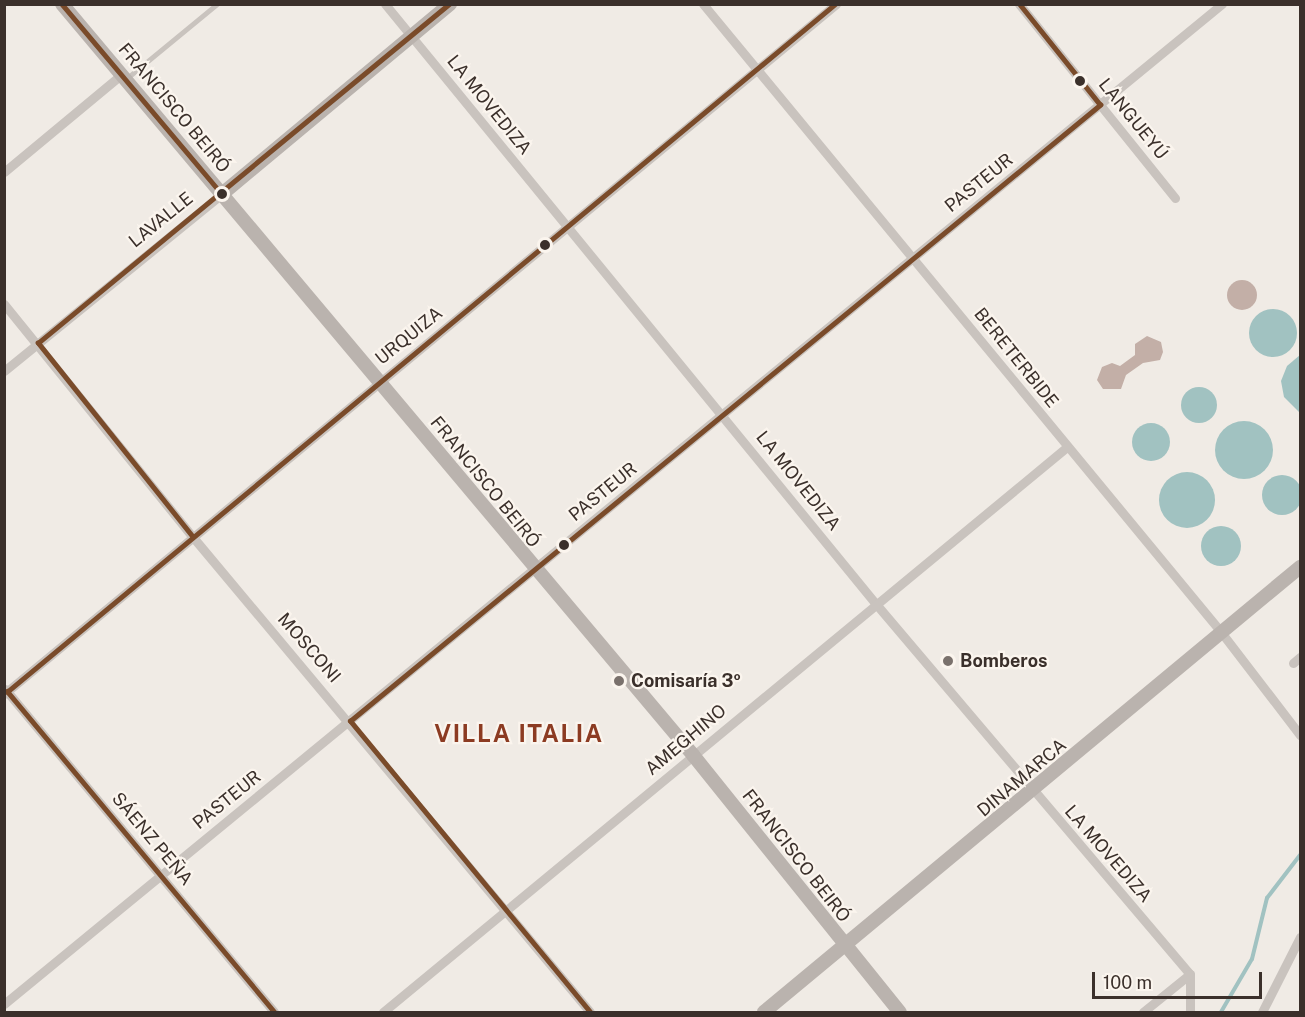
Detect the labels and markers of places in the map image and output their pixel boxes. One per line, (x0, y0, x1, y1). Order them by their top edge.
unlabelled marker (1074, 75, 1086, 87)
unlabelled marker (216, 188, 228, 200)
unlabelled marker (539, 239, 551, 251)
unlabelled marker (558, 539, 570, 551)
place label: Bomberos (960, 650, 1047, 672)
marker: Bomberos (941, 654, 955, 668)
place label: Comisaría 3º (631, 670, 741, 692)
marker: Comisaría 3º (612, 674, 626, 688)

